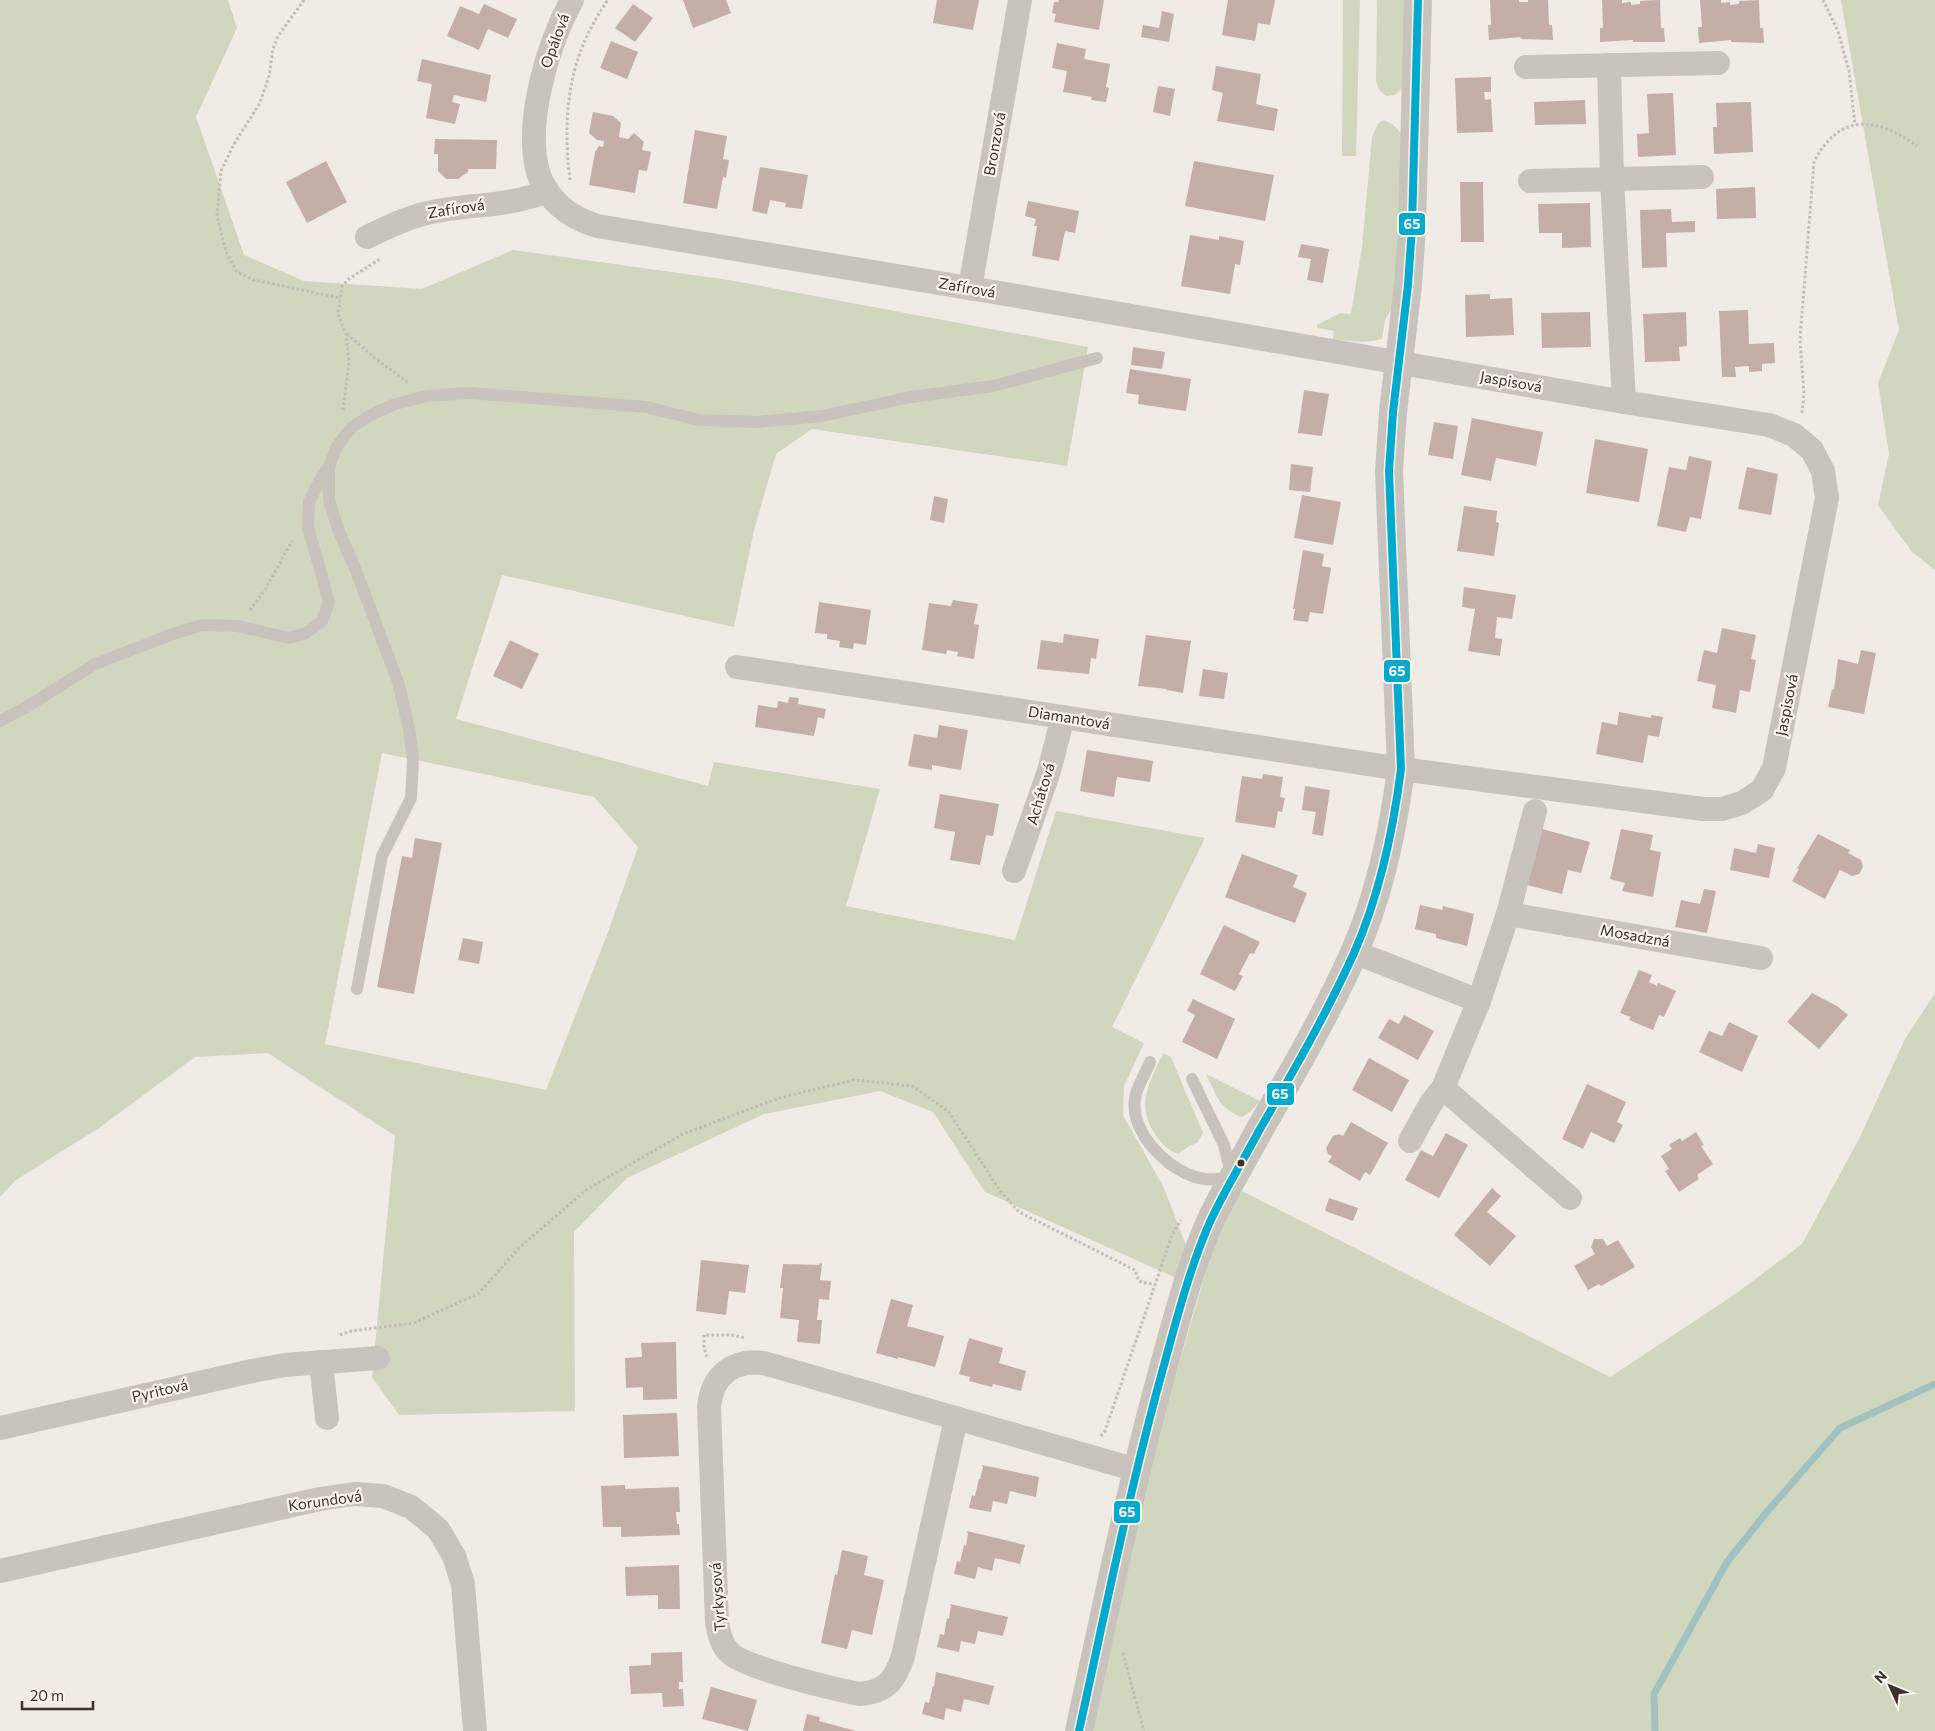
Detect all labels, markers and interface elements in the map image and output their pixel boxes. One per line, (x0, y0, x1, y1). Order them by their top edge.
street label: Opálová (536, 11, 572, 70)
street label: Bronzová (980, 111, 1008, 177)
street label: Zafírová (426, 195, 486, 221)
line badge: 65 (1398, 212, 1426, 236)
text: 65 (1404, 215, 1420, 232)
street label: Zafírová (937, 273, 997, 301)
street label: Jaspisová (1479, 367, 1544, 395)
line badge: 65 (1383, 659, 1411, 683)
text: 65 (1389, 662, 1405, 679)
street label: Jaspisová (1771, 672, 1801, 737)
street label: Diamantová (1027, 702, 1111, 732)
street label: Achátová (1022, 761, 1058, 827)
street label: Mosadzná (1599, 920, 1671, 950)
line badge: 65 (1266, 1082, 1295, 1106)
text: 65 (1272, 1085, 1288, 1102)
unlabelled marker (1236, 1158, 1246, 1168)
street label: Pyritová (130, 1375, 190, 1405)
street label: Korundová (287, 1486, 363, 1514)
line badge: 65 (1113, 1500, 1141, 1524)
text: 65 (1119, 1503, 1135, 1520)
street label: Tyrkysová (706, 1562, 728, 1632)
north arrow (1865, 1661, 1915, 1711)
text: N (1871, 1667, 1890, 1686)
scale bar (22, 1678, 94, 1710)
text: 20 m (30, 1686, 64, 1704)

